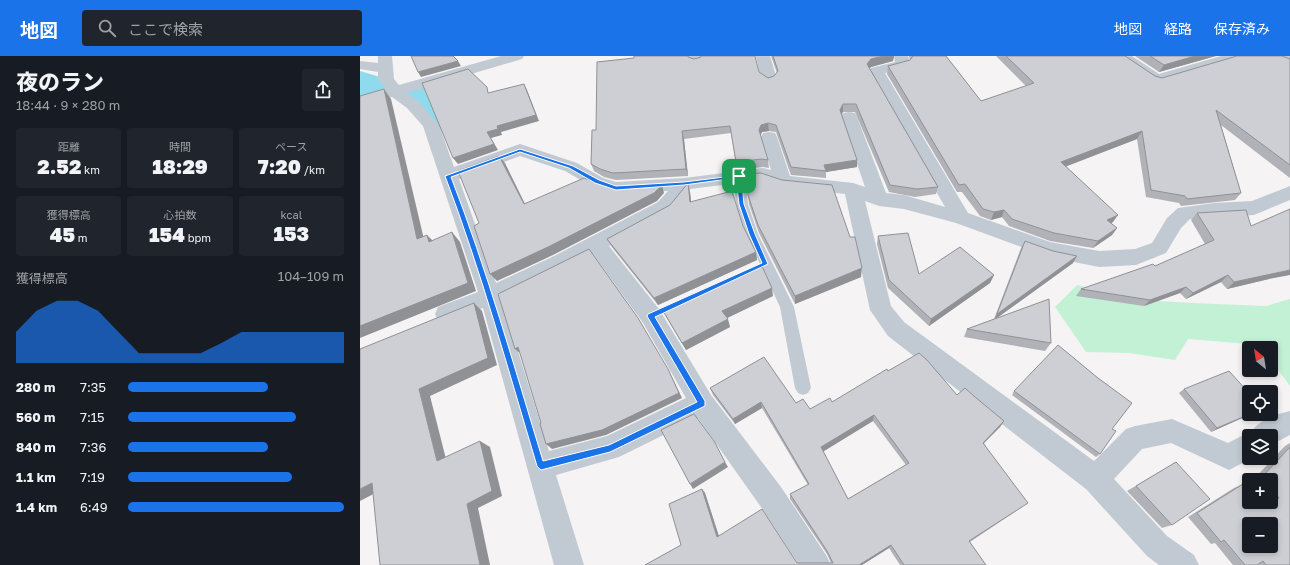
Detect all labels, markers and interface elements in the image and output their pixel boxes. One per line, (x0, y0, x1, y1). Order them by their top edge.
search box (82, 10, 362, 46)
icon: search (96, 17, 118, 39)
text: 地図 (20, 18, 58, 41)
text: ここで検索 (128, 20, 203, 38)
text: 地図 (1114, 20, 1142, 37)
text: 経路 (1164, 20, 1192, 37)
text: 保存済み (1214, 20, 1270, 37)
text: 夜のラン (16, 68, 104, 95)
button: share (302, 69, 344, 111)
text: 18:44 · 9 × 280 m (16, 97, 120, 113)
text: 距離 (58, 140, 80, 153)
text: 時間 (169, 140, 191, 153)
text: ペース (275, 140, 308, 153)
text: 2.52 (37, 154, 81, 178)
text: 18:29 (152, 154, 208, 178)
text: 7:20 (258, 154, 301, 178)
pin (722, 159, 756, 193)
text: km (81, 163, 100, 176)
text: /km (301, 163, 325, 176)
icon: arrive (728, 165, 750, 187)
text: 獲得標高 (47, 208, 91, 221)
text: 心拍数 (163, 208, 196, 221)
text: kcal (280, 208, 302, 221)
text: 153 (273, 221, 309, 245)
text: 45 (50, 222, 75, 246)
text: 154 (149, 222, 185, 246)
text: m (75, 231, 88, 244)
text: bpm (185, 231, 211, 244)
text: 104–109 m (278, 268, 344, 284)
text: 獲得標高 (16, 270, 68, 286)
north arrow (1242, 341, 1278, 377)
map controls (1242, 341, 1278, 553)
text: 280 m (16, 379, 55, 395)
text: 7:35 (80, 379, 106, 395)
button: locate (1242, 385, 1278, 421)
text: 560 m (16, 409, 55, 425)
text: 7:15 (80, 409, 105, 425)
button: layers (1242, 429, 1278, 465)
text: 840 m (16, 439, 56, 455)
text: 7:36 (80, 439, 106, 455)
text: 1.1 km (16, 469, 56, 485)
text: 7:19 (80, 469, 105, 485)
button: + (1242, 473, 1278, 509)
text: 1.4 km (16, 499, 57, 515)
text: 6:49 (80, 499, 108, 515)
button: − (1242, 517, 1278, 553)

